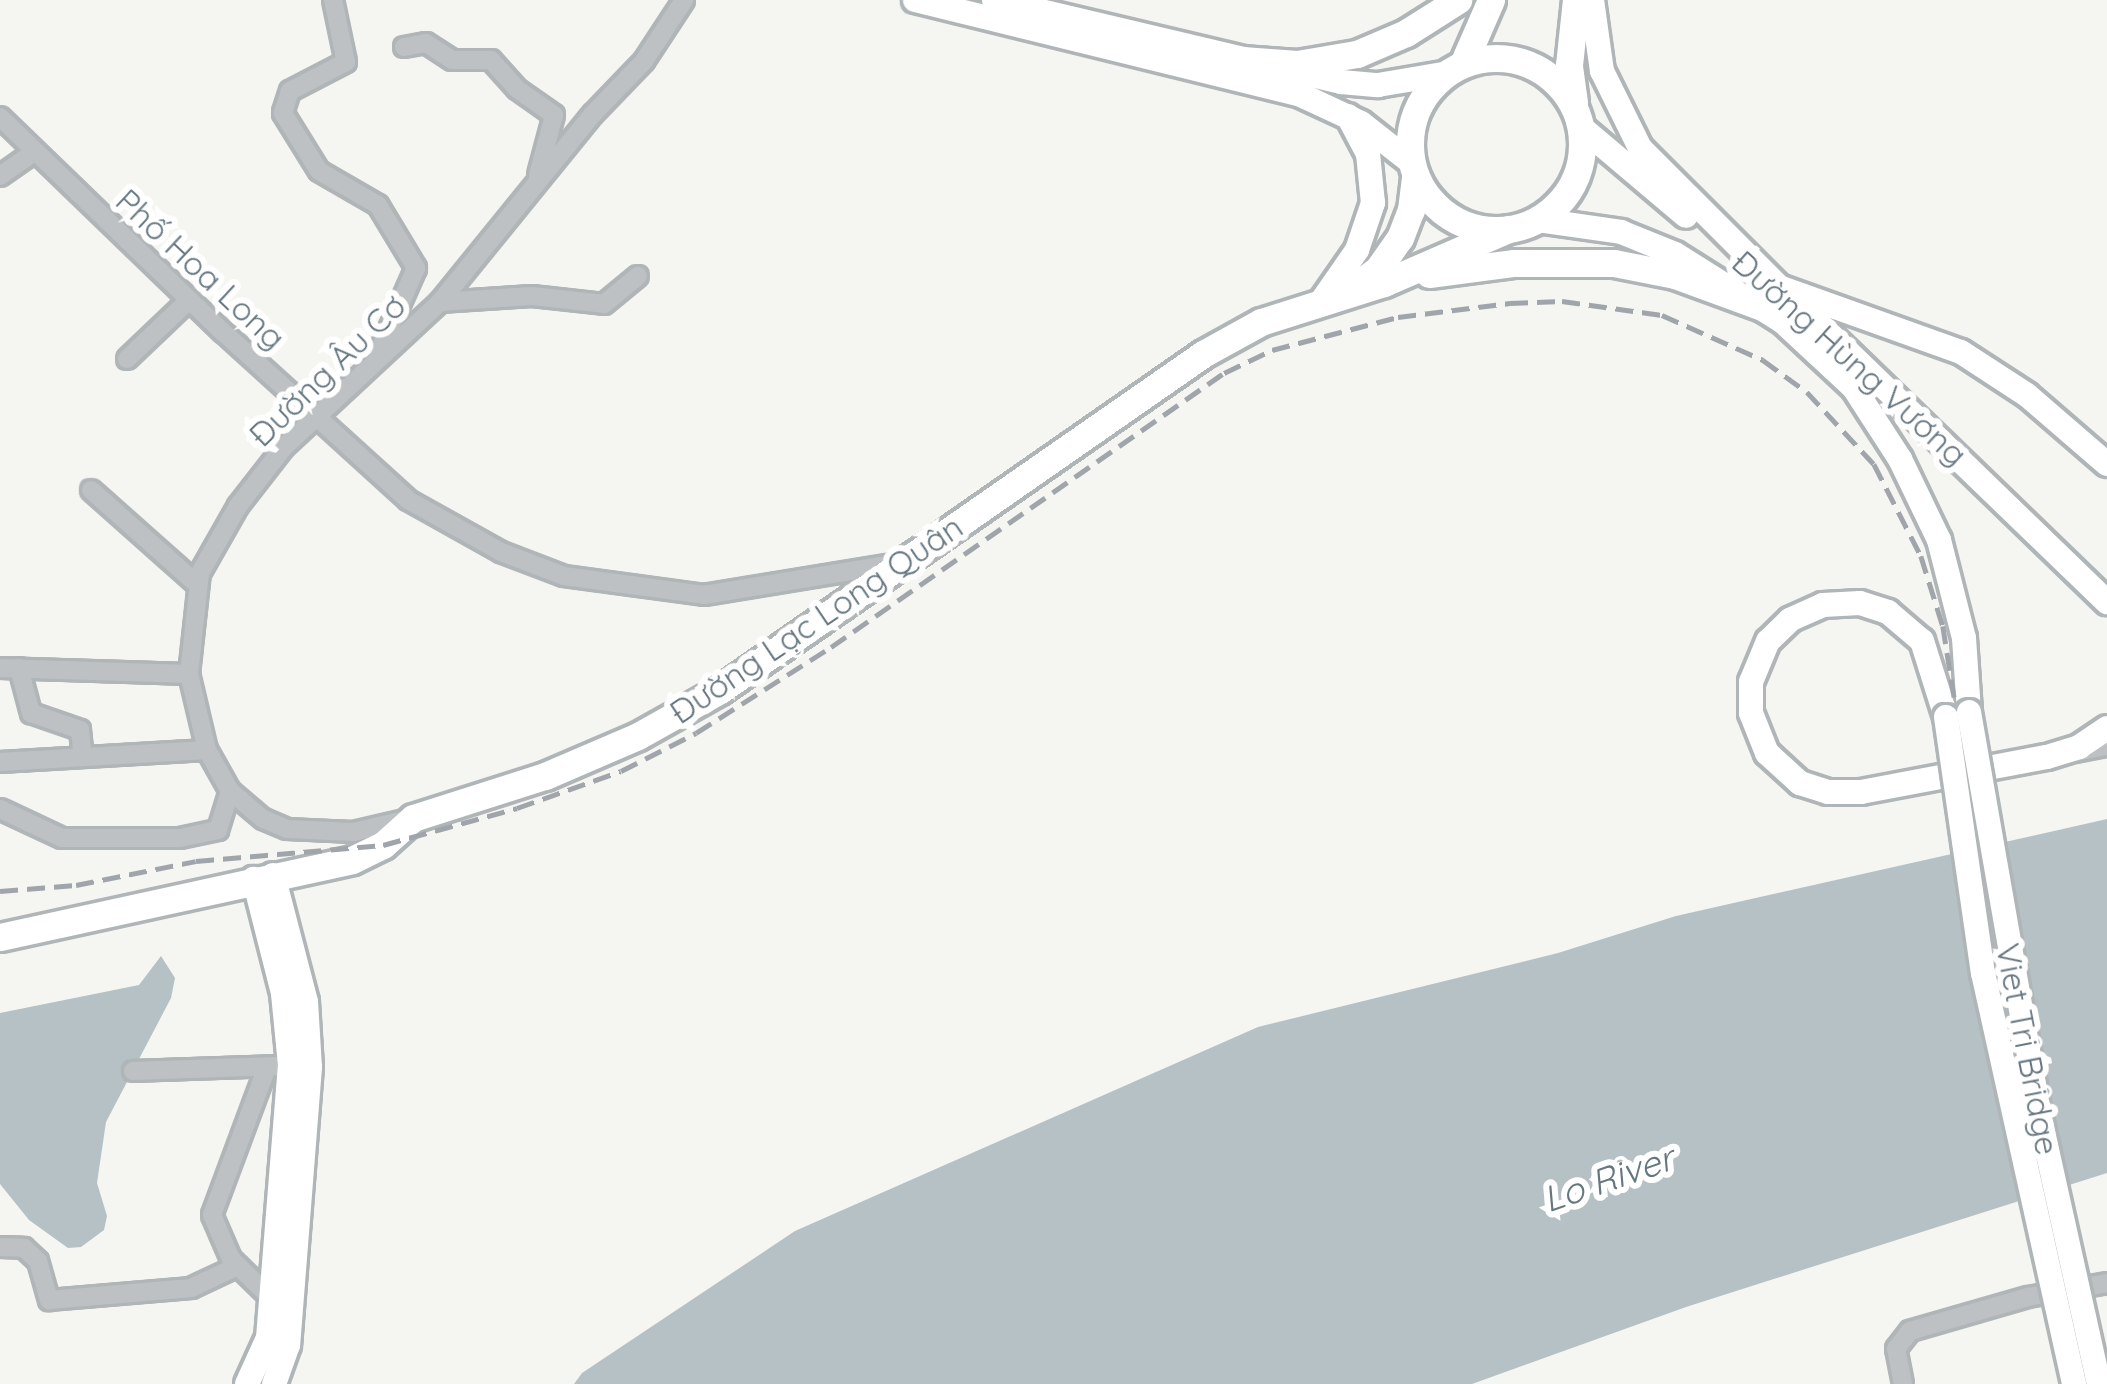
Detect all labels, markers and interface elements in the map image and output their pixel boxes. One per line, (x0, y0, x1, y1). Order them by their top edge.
street label: Phố Hoa Long (108, 180, 294, 358)
street label: Đường Hùng Vương (1724, 242, 1976, 474)
street label: Đường Âu Cơ (241, 286, 413, 454)
street label: Đường Lạc Long Quân (662, 506, 970, 732)
street label: Viet Tri Bridge (1988, 940, 2068, 1158)
water label: Lo River (1537, 1136, 1679, 1220)

